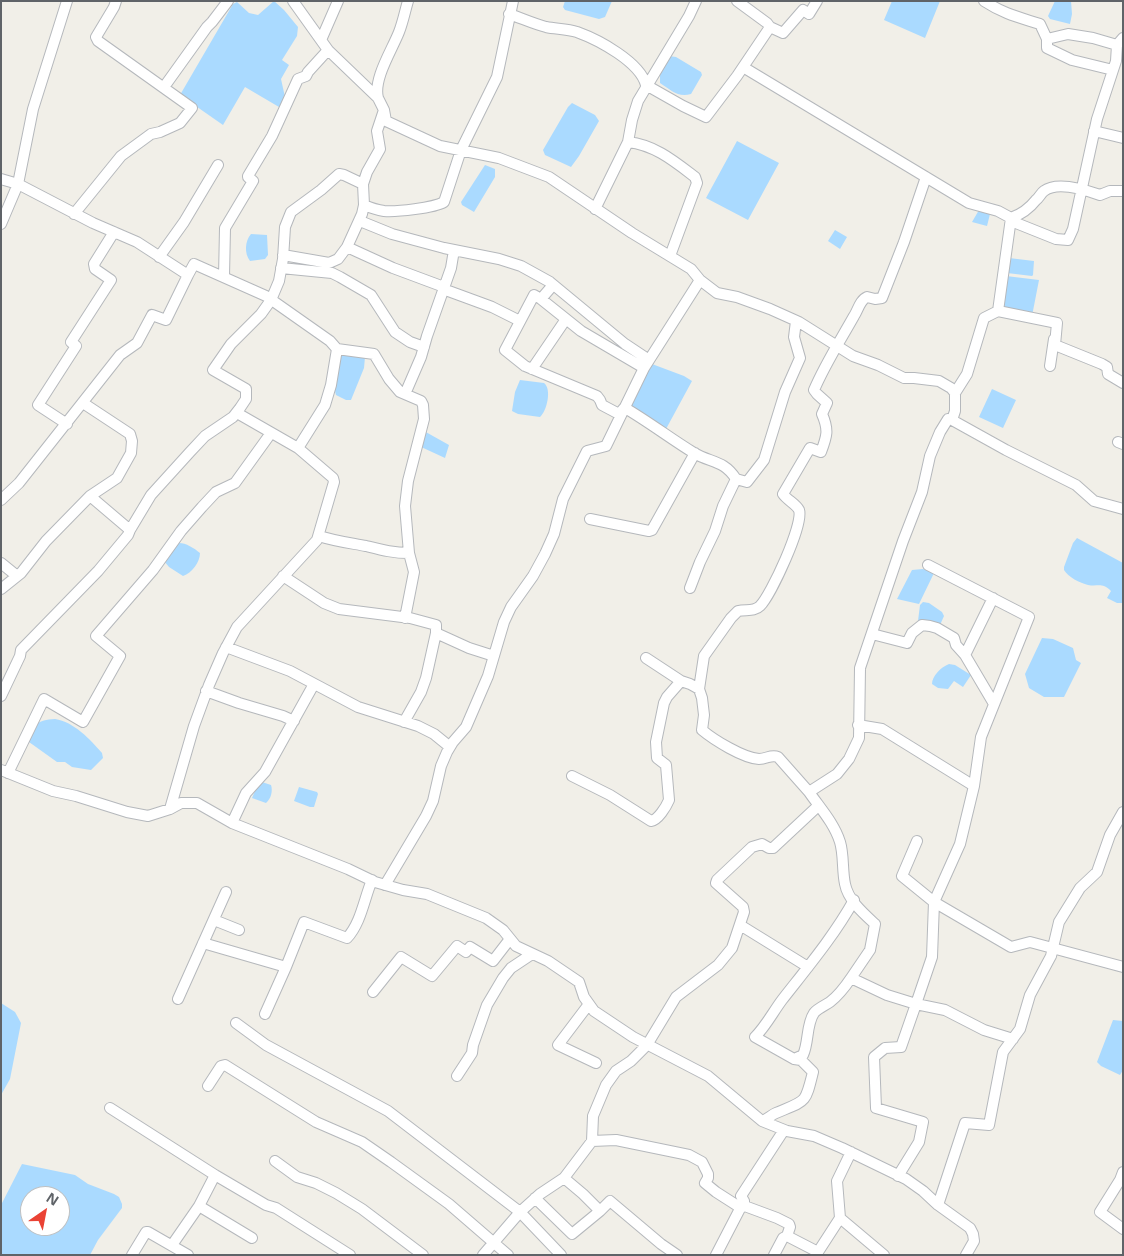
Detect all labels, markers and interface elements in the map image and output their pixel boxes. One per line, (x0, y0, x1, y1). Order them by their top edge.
north arrow (20, 1186, 70, 1236)
text: N (43, 1188, 63, 1210)

